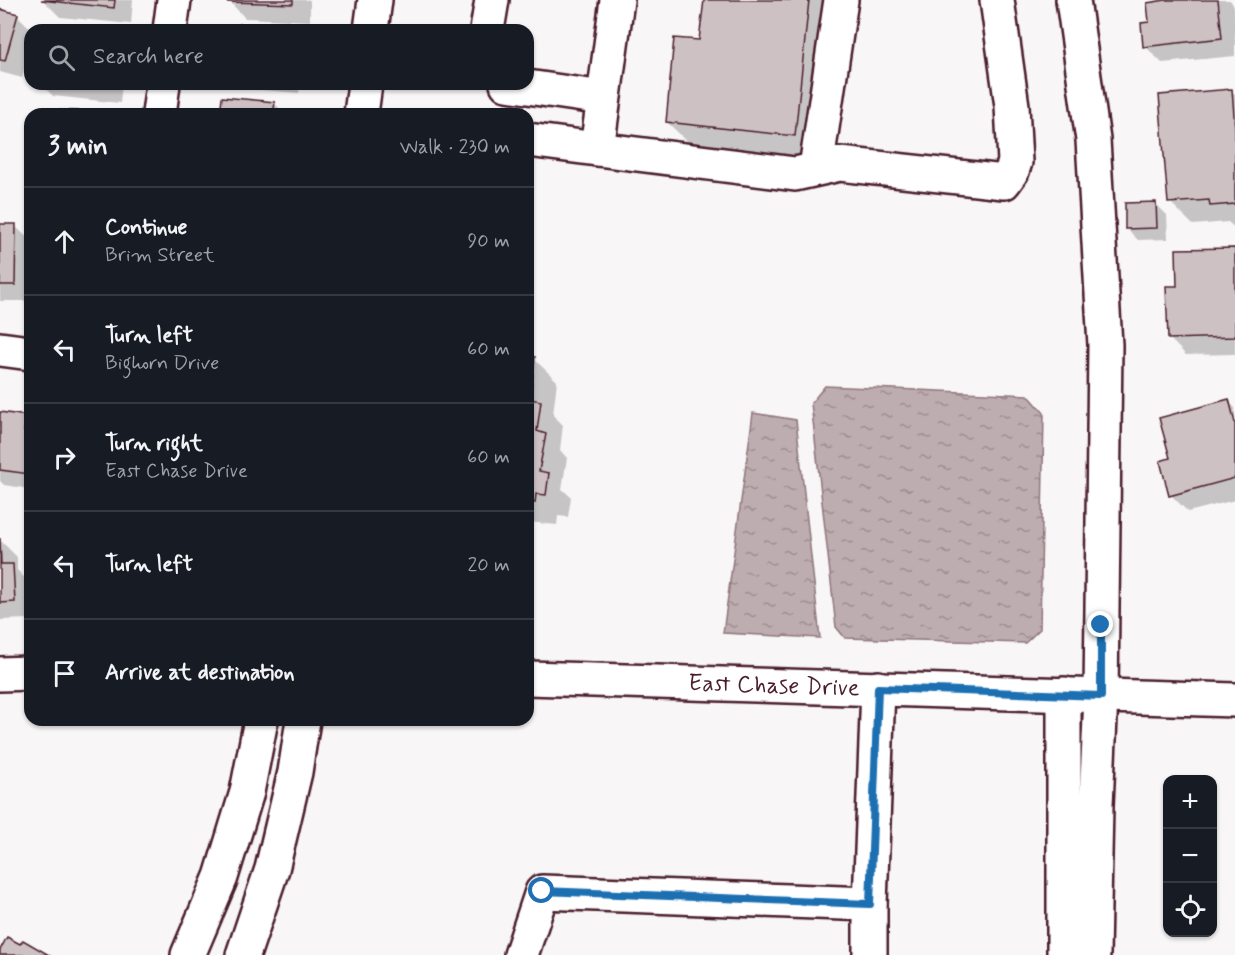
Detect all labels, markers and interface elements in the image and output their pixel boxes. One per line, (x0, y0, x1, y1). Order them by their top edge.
search box (24, 24, 534, 90)
icon: search (45, 41, 78, 74)
text: Search here (93, 43, 204, 71)
text: 3 min (48, 130, 108, 164)
text: Walk · 230 m (400, 134, 510, 161)
text: Continue (105, 214, 187, 242)
icon: ahead (48, 225, 81, 258)
text: 90 m (467, 228, 510, 255)
text: Brim Street (105, 242, 215, 269)
text: Turn left (105, 322, 193, 350)
icon: left (48, 333, 81, 366)
text: 60 m (467, 336, 510, 363)
text: Bighorn Drive (105, 350, 219, 377)
text: Turn right (105, 430, 203, 458)
icon: right (48, 441, 81, 474)
text: 60 m (467, 444, 510, 471)
text: East Chase Drive (105, 458, 248, 485)
icon: left (48, 549, 81, 582)
text: Turn left (105, 551, 193, 579)
text: 20 m (467, 552, 510, 579)
route end (1087, 611, 1113, 637)
icon: arrive (48, 657, 81, 690)
text: Arrive at destination (105, 659, 295, 687)
street label: East Chase Drive (688, 667, 860, 704)
map controls (1163, 775, 1217, 937)
button: + (1163, 775, 1217, 829)
button: − (1163, 829, 1217, 883)
route start (528, 877, 554, 903)
button: locate (1163, 883, 1217, 937)

